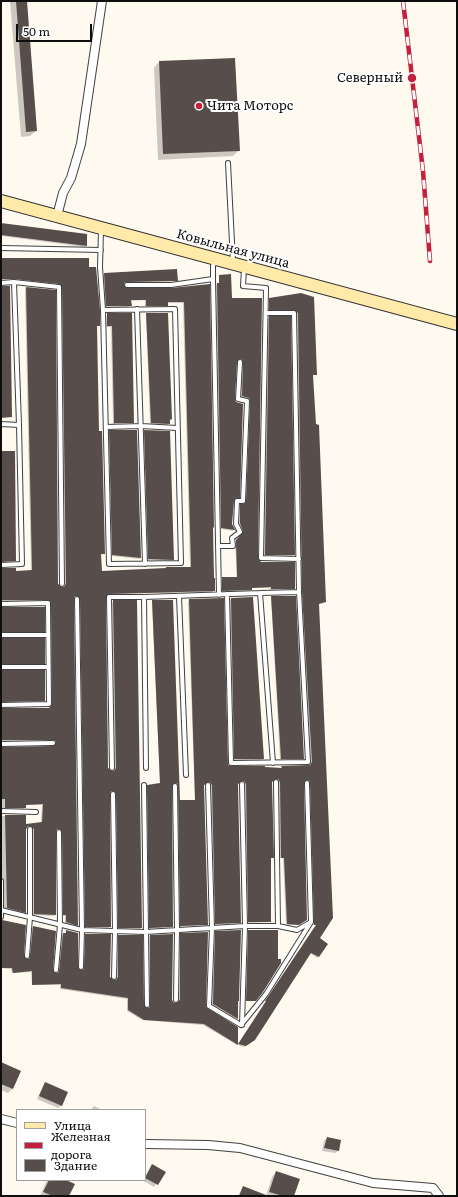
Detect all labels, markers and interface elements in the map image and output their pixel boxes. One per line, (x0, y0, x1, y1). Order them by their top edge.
scale bar (18, 16, 94, 42)
text: 50 m (23, 22, 50, 40)
place label: Северный (337, 70, 403, 86)
marker: Северный (406, 72, 418, 84)
place label: Чита Моторс (207, 98, 293, 114)
marker: Чита Моторс (194, 101, 204, 111)
street label: Ковыльная улица (175, 226, 291, 272)
legend (16, 1109, 146, 1181)
text: Улица (54, 1116, 91, 1134)
text: Железная дорога (51, 1127, 111, 1163)
text: Здание (54, 1156, 97, 1174)

